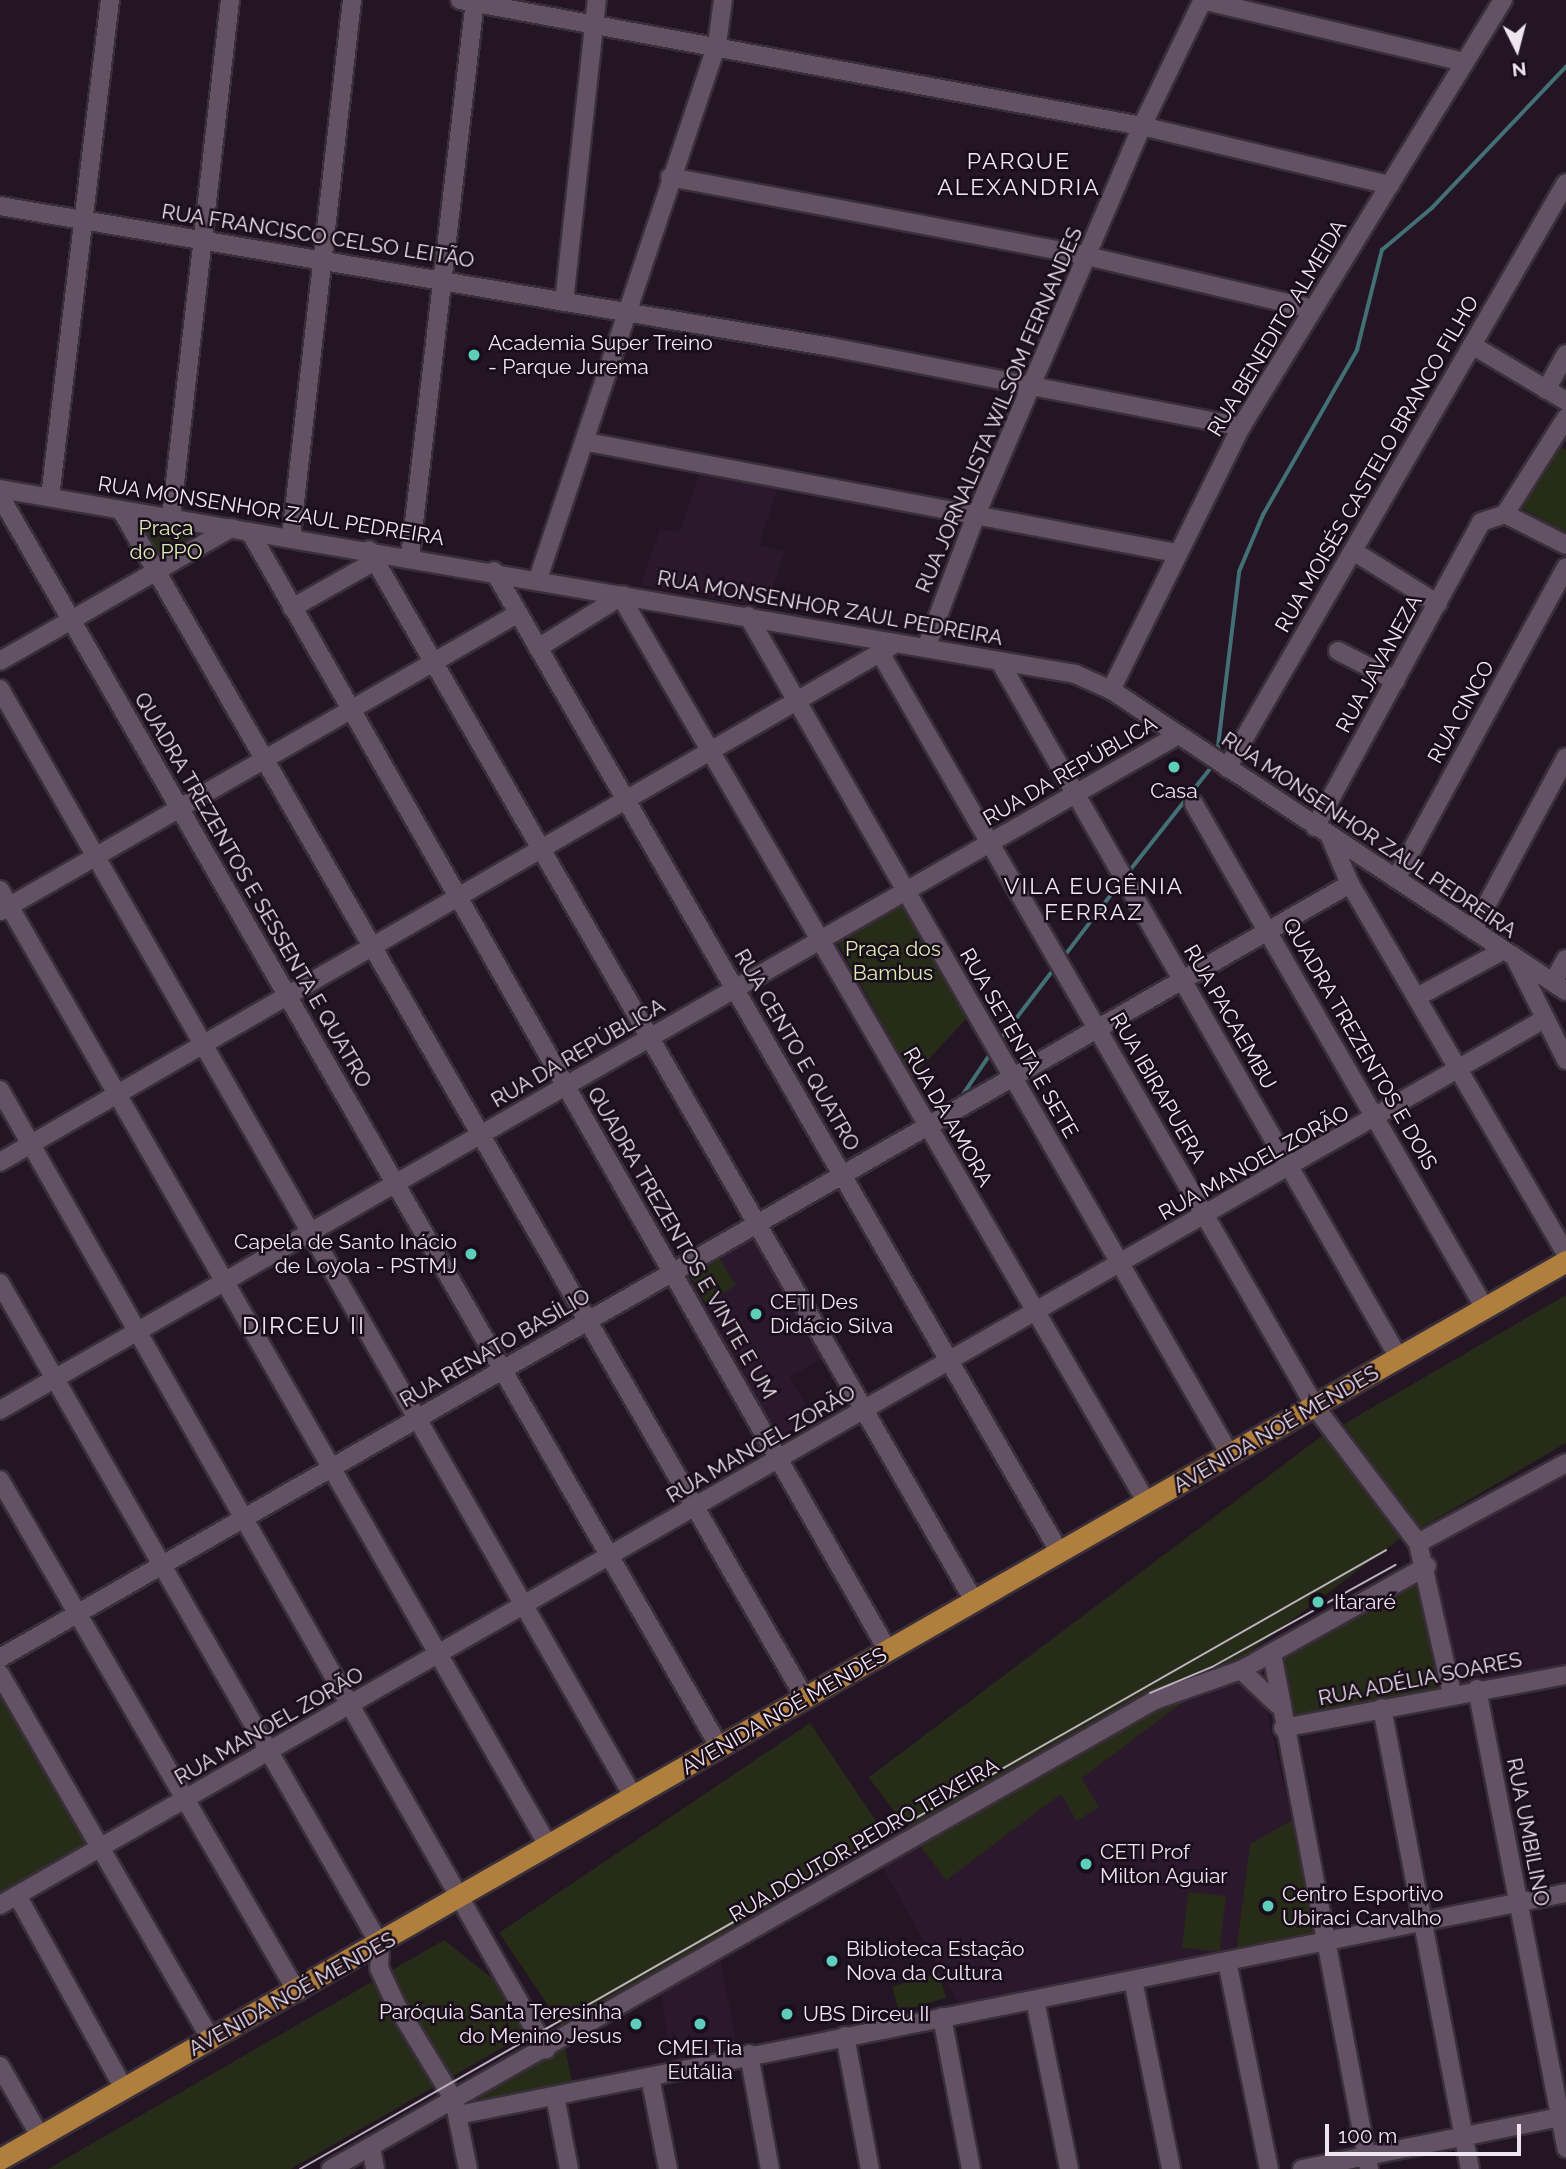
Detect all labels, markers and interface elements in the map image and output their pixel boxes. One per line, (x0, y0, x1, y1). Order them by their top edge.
north arrow (1482, 14, 1552, 84)
text: N (1511, 58, 1528, 82)
district label: PARQUE ALEXANDRIA (938, 147, 1100, 201)
street label: RUA FRANCISCO CELSO LEITÃO (159, 199, 477, 273)
street label: RUA BENEDITO ALMEIDA (1202, 215, 1352, 441)
street label: RUA JORNALISTA WILSOM FERNANDES (910, 222, 1088, 598)
street label: RUA MOISÉS CASTELO BRANCO FILHO (1270, 291, 1484, 637)
place label: Academia Super Treino - Parque Jurema (488, 330, 714, 380)
marker: Academia Super Treino - Parque Jurema (466, 347, 482, 363)
street label: RUA MONSENHOR ZAUL PEDREIRA (95, 471, 447, 551)
park label: Praça do PPO (130, 515, 202, 565)
street label: RUA MONSENHOR ZAUL PEDREIRA (655, 565, 1005, 651)
street label: RUA JAVANEZA (1330, 590, 1428, 738)
street label: RUA CINCO (1422, 656, 1500, 768)
street label: QUADRA TREZENTOS E SESSENTA E QUATRO (129, 687, 377, 1093)
street label: RUA DA REPÚBLICA (978, 711, 1162, 831)
street label: RUA MONSENHOR ZAUL PEDREIRA (1216, 726, 1522, 944)
marker: Casa (1166, 759, 1182, 775)
place label: Casa (1150, 778, 1198, 804)
district label: VILA EUGÊNIA FERRAZ (1005, 872, 1183, 926)
street label: QUADRA TREZENTOS E DOIS (1277, 913, 1443, 1175)
park label: Praça dos Bambus (845, 936, 941, 986)
street label: RUA PACAEMBU (1178, 940, 1282, 1094)
street label: RUA SETENTA E SETE (954, 943, 1084, 1143)
street label: RUA CENTO E QUATRO (729, 944, 865, 1156)
street label: RUA DA REPÚBLICA (486, 993, 670, 1113)
street label: RUA IBIRAPUERA (1105, 1008, 1211, 1168)
street label: RUA DA AMORA (897, 1042, 999, 1192)
street label: QUADRA TREZENTOS E VINTE E UM (582, 1082, 782, 1404)
street label: RUA MANOEL ZORÃO (1154, 1100, 1354, 1226)
place label: Capela de Santo Inácio de Loyola - PSTMJ (234, 1229, 457, 1279)
marker: Capela de Santo Inácio de Loyola - PSTMJ (463, 1246, 479, 1262)
street label: RUA RENATO BASÍLIO (395, 1283, 595, 1413)
place label: CETI Des Didácio Silva (770, 1289, 893, 1339)
marker: CETI Des Didácio Silva (748, 1306, 764, 1322)
district label: DIRCEU II (243, 1312, 365, 1340)
street label: AVENIDA NOÉ MENDES (1169, 1360, 1383, 1498)
street label: RUA MANOEL ZORÃO (662, 1379, 860, 1509)
place label: Itararé (1334, 1589, 1396, 1615)
marker: Itararé (1308, 1592, 1328, 1612)
street label: AVENIDA NOÉ MENDES (677, 1642, 891, 1780)
street label: RUA ADÉLIA SOARES (1315, 1647, 1525, 1711)
street label: RUA MANOEL ZORÃO (170, 1661, 368, 1791)
street label: RUA DOUTOR PEDRO TEIXEIRA (724, 1752, 1004, 1928)
street label: RUA UMBILINO (1501, 1755, 1555, 1909)
place label: CETI Prof Milton Aguiar (1100, 1839, 1228, 1889)
marker: CETI Prof Milton Aguiar (1078, 1856, 1094, 1872)
place label: Centro Esportivo Ubiraci Carvalho (1282, 1881, 1443, 1931)
marker: Centro Esportivo Ubiraci Carvalho (1260, 1898, 1276, 1914)
street label: AVENIDA NOÉ MENDES (184, 1926, 400, 2062)
place label: Biblioteca Estação Nova da Cultura (846, 1936, 1024, 1986)
marker: Biblioteca Estação Nova da Cultura (824, 1953, 840, 1969)
place label: Paróquia Santa Teresinha do Menino Jesus (378, 1999, 622, 2049)
place label: UBS Dirceu II (803, 2001, 930, 2027)
marker: UBS Dirceu II (777, 2004, 797, 2024)
marker: Paróquia Santa Teresinha do Menino Jesus (628, 2016, 644, 2032)
marker: CMEI Tia Eutália (692, 2016, 708, 2032)
place label: CMEI Tia Eutália (657, 2035, 743, 2085)
scale bar (1328, 2110, 1524, 2154)
text: 100 m (1338, 2123, 1397, 2148)

